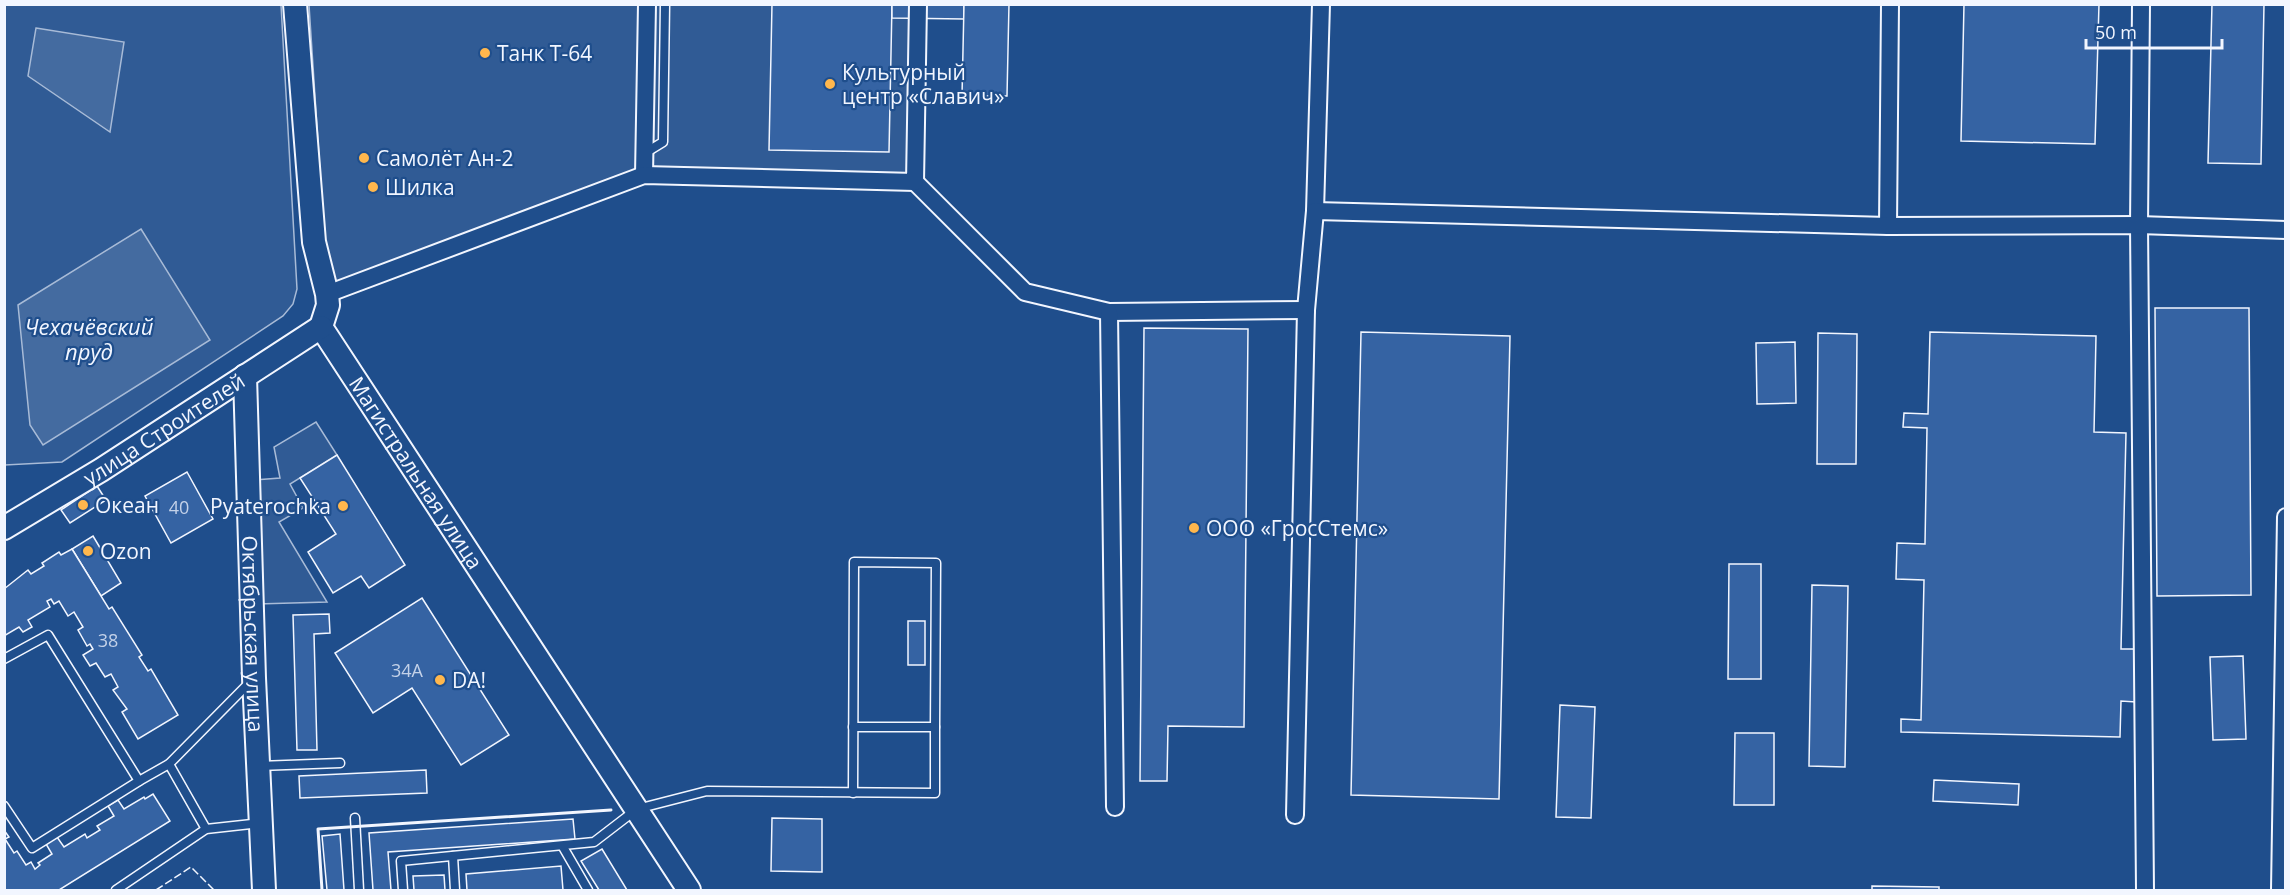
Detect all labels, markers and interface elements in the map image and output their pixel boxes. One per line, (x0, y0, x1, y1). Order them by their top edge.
scale bar (2086, 12, 2222, 50)
text: 50 m (2095, 20, 2137, 44)
place label: Танк Т-64 (497, 39, 592, 67)
marker: Танк Т-64 (478, 46, 492, 60)
place label: Культурный центр «Славич» (842, 58, 1004, 110)
marker: Культурный центр «Славич» (823, 77, 837, 91)
place label: Самолёт Ан-2 (376, 144, 513, 172)
marker: Самолёт Ан-2 (357, 151, 371, 165)
place label: Шилка (385, 173, 455, 201)
marker: Шилка (366, 180, 380, 194)
water label: Чехачёвский пруд (25, 311, 154, 366)
street label: улица Строителей (78, 366, 250, 492)
street label: Магистральная улица (343, 371, 489, 574)
place label: Океан (95, 491, 159, 519)
place label: Pyaterochka (210, 492, 331, 520)
house number: 40 (169, 495, 189, 519)
marker: Океан (76, 498, 90, 512)
marker: Pyaterochka (336, 499, 350, 513)
place label: ООО «ГросСтемс» (1206, 514, 1388, 542)
marker: ООО «ГросСтемс» (1187, 521, 1201, 535)
street label: Октябрьская улица (236, 535, 271, 733)
place label: Ozon (100, 537, 152, 565)
marker: Ozon (81, 544, 95, 558)
house number: 38 (98, 628, 118, 652)
house number: 34А (391, 658, 424, 682)
place label: DA! (452, 666, 486, 694)
marker: DA! (433, 673, 447, 687)

